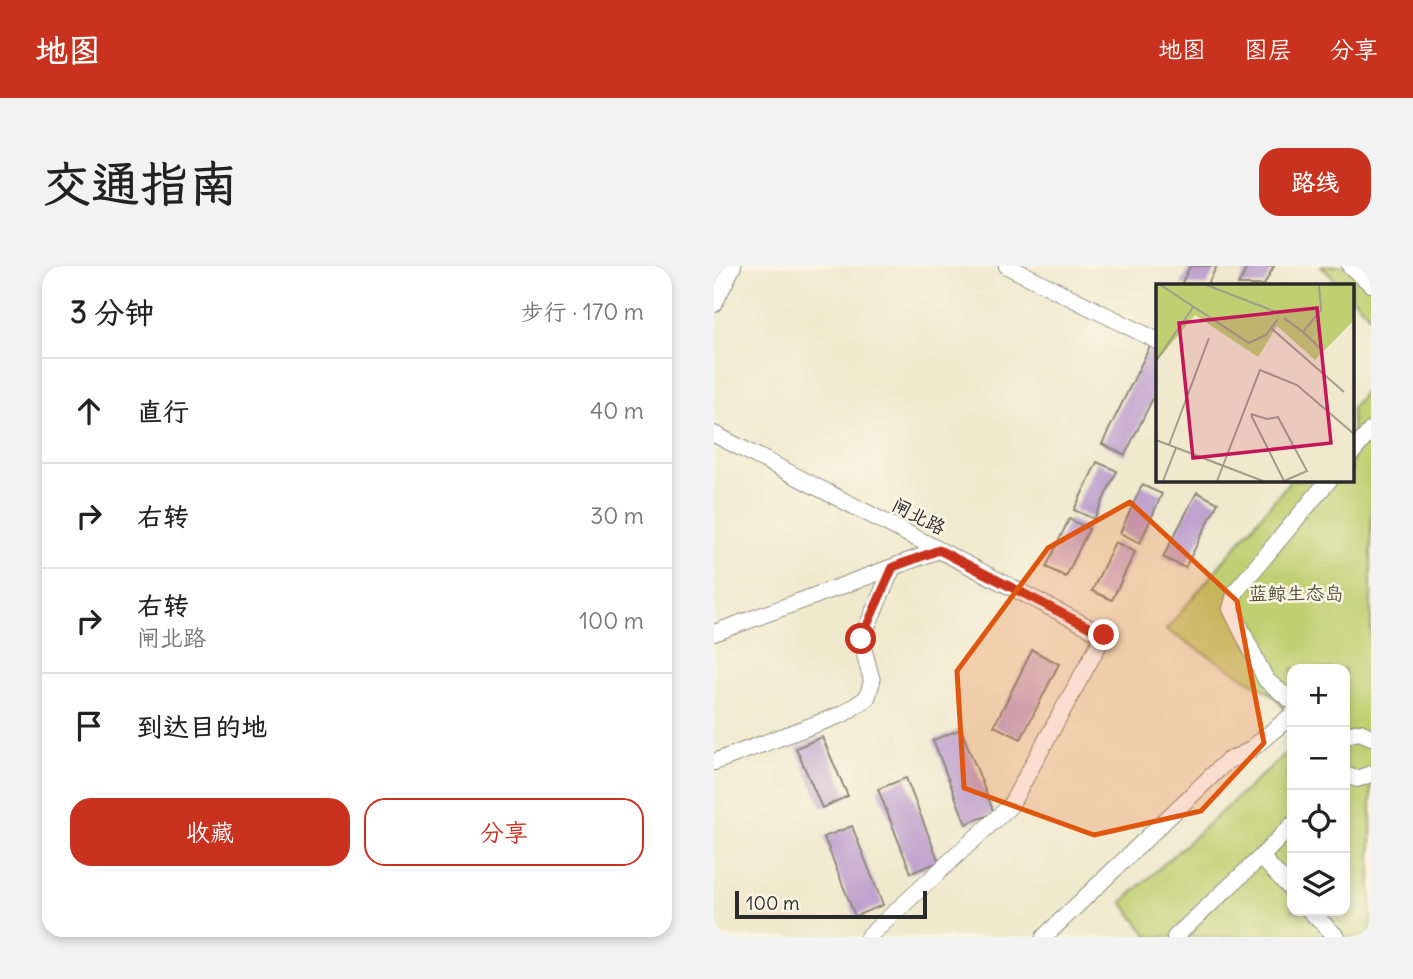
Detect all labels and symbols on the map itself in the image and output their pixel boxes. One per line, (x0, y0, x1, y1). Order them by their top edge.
inset map (1156, 284, 1354, 481)
street label: 闸北路 (888, 492, 950, 540)
park label: 蓝鲸生态岛 (1248, 581, 1344, 605)
route end (1088, 619, 1119, 650)
route start (845, 623, 876, 654)
scale bar (735, 888, 928, 920)

